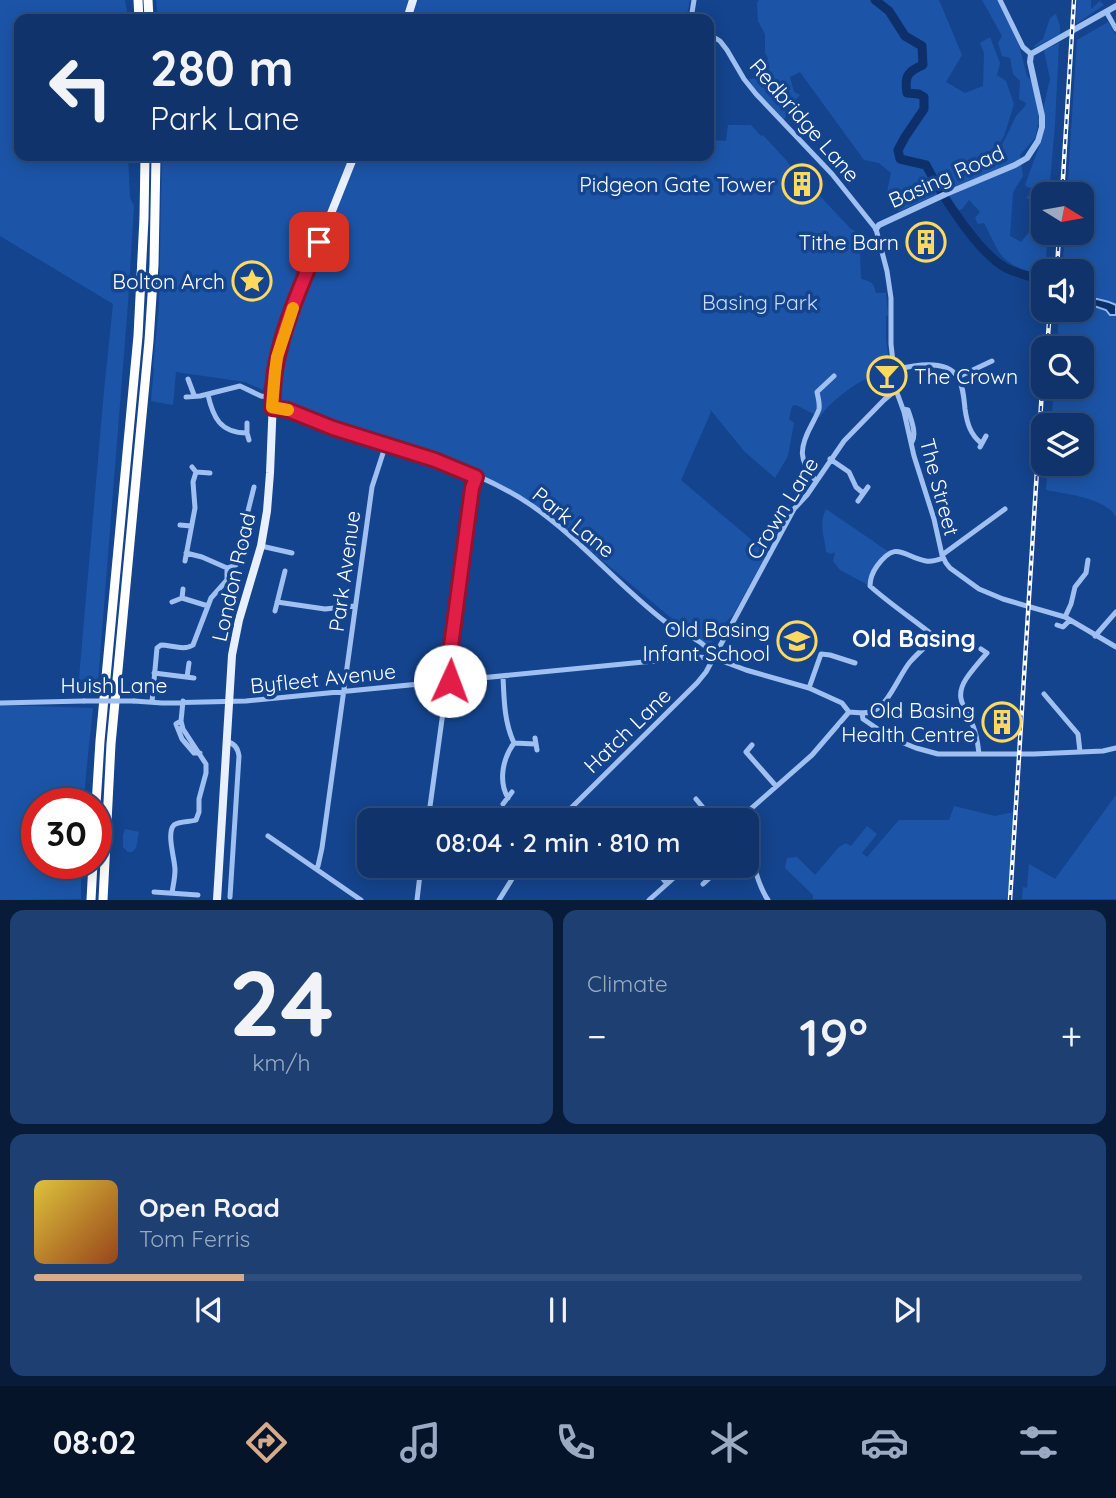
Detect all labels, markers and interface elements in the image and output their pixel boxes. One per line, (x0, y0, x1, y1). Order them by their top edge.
text: 280 m (150, 37, 294, 98)
icon: left (35, 42, 126, 133)
street label: Redbridge Lane (744, 53, 866, 187)
text: Park Lane (150, 98, 299, 138)
street label: Basing Road (884, 139, 1008, 213)
building icon: Pidgeon Gate Tower (781, 163, 823, 205)
place label: Pidgeon Gate Tower (579, 171, 775, 197)
north arrow (1031, 182, 1094, 245)
map controls (1031, 182, 1094, 476)
pin (289, 212, 349, 272)
building icon: Tithe Barn (905, 221, 947, 263)
icon: arrive (300, 223, 338, 261)
place label: Tithe Barn (799, 229, 899, 255)
button: sound (1031, 259, 1094, 322)
place icon: Bolton Arch (231, 260, 273, 302)
place label: Bolton Arch (112, 268, 225, 294)
park label: Basing Park (702, 289, 818, 315)
button: search (1031, 336, 1094, 399)
bar icon: The Crown (866, 355, 908, 397)
place label: The Crown (914, 363, 1018, 389)
button: layers (1031, 413, 1094, 476)
street label: The Street (915, 436, 965, 538)
street label: Crown Lane (740, 452, 824, 564)
street label: Park Lane (528, 481, 620, 563)
street label: Park Avenue (323, 509, 365, 633)
street label: London Road (206, 510, 260, 644)
place label: Old Basing Infant School (643, 616, 770, 666)
school or university icon: Old Basing Infant School (776, 620, 818, 662)
district label: Old Basing (852, 623, 976, 653)
position arrow (413, 644, 487, 718)
street label: Byfleet Avenue (249, 657, 397, 699)
street label: Huish Lane (61, 672, 167, 698)
street label: Hatch Lane (578, 682, 676, 778)
place label: Old Basing Health Centre (841, 697, 975, 747)
building icon: Old Basing Health Centre (981, 701, 1023, 743)
speed limit sign: 30 (21, 788, 112, 879)
text: 08:04 · 2 min · 810 m (435, 826, 681, 859)
text: 24 (229, 945, 334, 1059)
text: Climate (587, 969, 668, 998)
text: 19° (799, 1004, 868, 1069)
text: − (587, 1012, 607, 1060)
text: + (1061, 1012, 1082, 1060)
text: km/h (252, 1048, 311, 1077)
text: Open Road (139, 1191, 280, 1224)
text: Tom Ferris (139, 1224, 250, 1253)
icon: previous (190, 1291, 228, 1329)
icon: pause (539, 1291, 577, 1329)
icon: next (888, 1291, 926, 1329)
icon: directions (242, 1418, 291, 1467)
icon: music (396, 1418, 445, 1467)
icon: phone (551, 1418, 600, 1467)
icon: climate (705, 1418, 754, 1467)
icon: car (860, 1418, 909, 1467)
icon: filters (1014, 1418, 1063, 1467)
text: 08:02 (53, 1422, 137, 1462)

